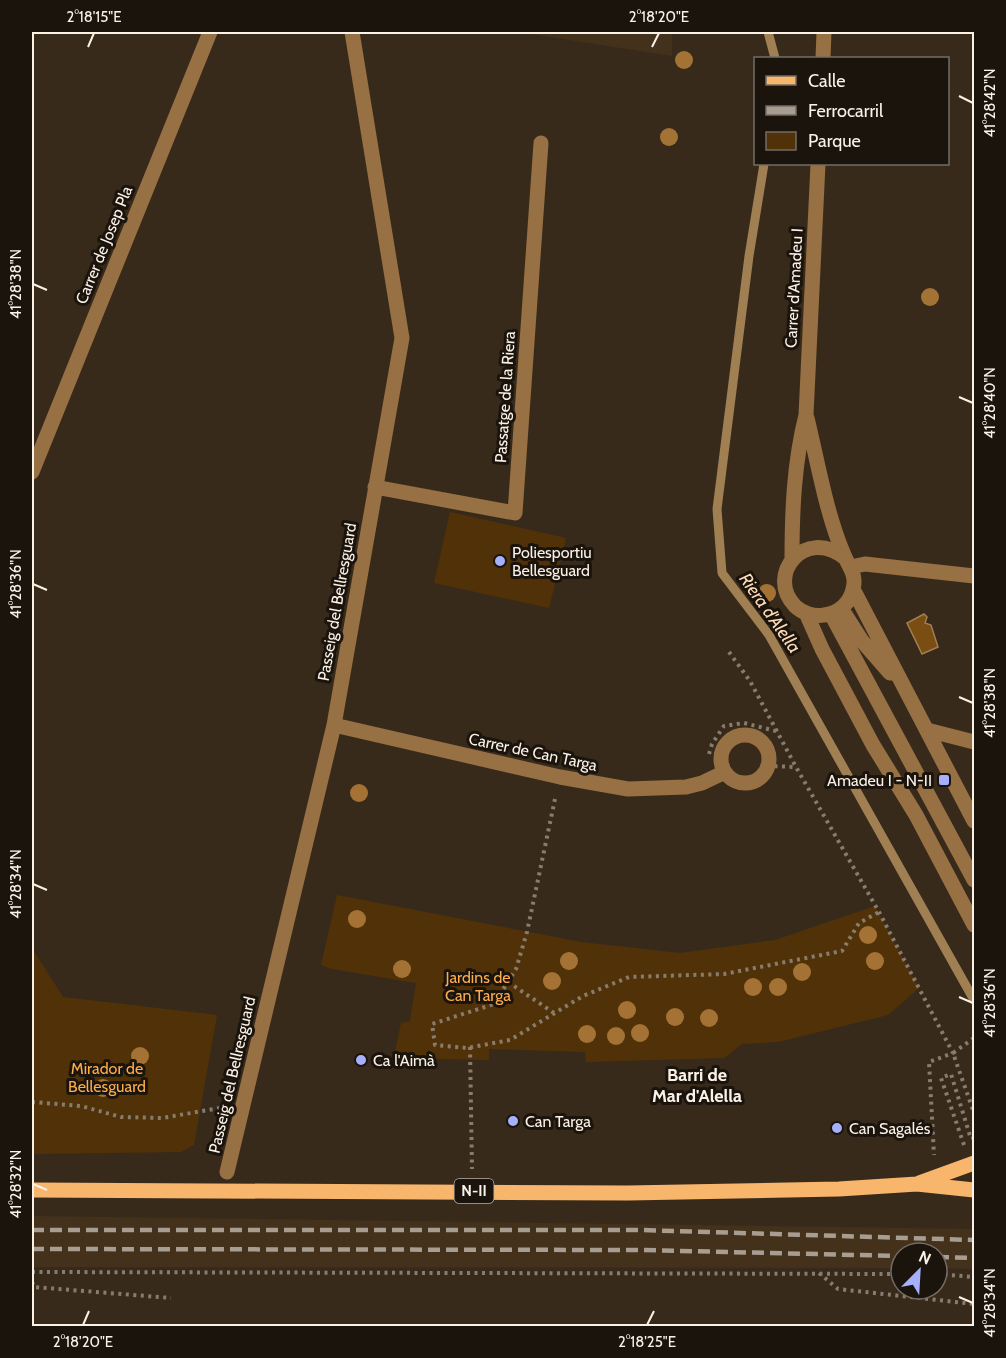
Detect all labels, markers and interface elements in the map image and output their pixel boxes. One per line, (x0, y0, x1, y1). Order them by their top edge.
text: 2°18'15"E (67, 8, 121, 26)
text: 2°18'20"E (629, 8, 689, 26)
legend (754, 57, 949, 165)
text: 41°28'42"N (981, 68, 999, 138)
text: Calle (808, 70, 845, 92)
text: Ferrocarril (808, 100, 884, 122)
text: Parque (808, 130, 861, 152)
street label: Carrer de Josep Pla (72, 183, 136, 307)
street label: Carrer d'Amadeu I (781, 228, 807, 348)
text: 41°28'38"N (7, 249, 25, 319)
street label: Passatge de la Riera (491, 330, 519, 464)
text: 41°28'40"N (981, 367, 999, 439)
street label: Passeig del Bellresguard (314, 521, 360, 683)
place label: Poliesportiu Bellesguard (512, 543, 592, 580)
text: 41°28'36"N (7, 549, 25, 619)
marker: Poliesportiu Bellesguard (493, 554, 507, 568)
water label: Riera d'Alella (734, 569, 806, 657)
text: 41°28'38"N (981, 668, 999, 738)
street label: Carrer de Can Targa (467, 729, 599, 775)
place label: Amadeu I - N-II (827, 771, 932, 790)
marker: Amadeu I - N-II (937, 773, 951, 787)
text: 41°28'34"N (7, 849, 25, 919)
park label: Jardins de Can Targa (445, 968, 511, 1005)
text: 41°28'36"N (981, 968, 999, 1038)
street label: Passeig del Bellresguard (205, 995, 259, 1155)
place label: Ca l'Aimà (373, 1051, 435, 1070)
marker: Ca l'Aimà (354, 1053, 368, 1067)
park label: Mirador de Bellesguard (68, 1059, 146, 1096)
district label: Barri de Mar d'Alella (652, 1064, 742, 1107)
place label: Can Targa (525, 1112, 591, 1131)
marker: Can Targa (506, 1114, 520, 1128)
place label: Can Sagalés (849, 1119, 931, 1138)
marker: Can Sagalés (830, 1121, 844, 1135)
text: 41°28'32"N (7, 1150, 25, 1218)
road number: N-II (454, 1179, 494, 1203)
north arrow (889, 1241, 949, 1301)
text: N (916, 1247, 934, 1269)
text: 41°28'34"N (981, 1268, 999, 1338)
text: 2°18'20"E (53, 1333, 113, 1351)
text: 2°18'25"E (618, 1333, 676, 1351)

